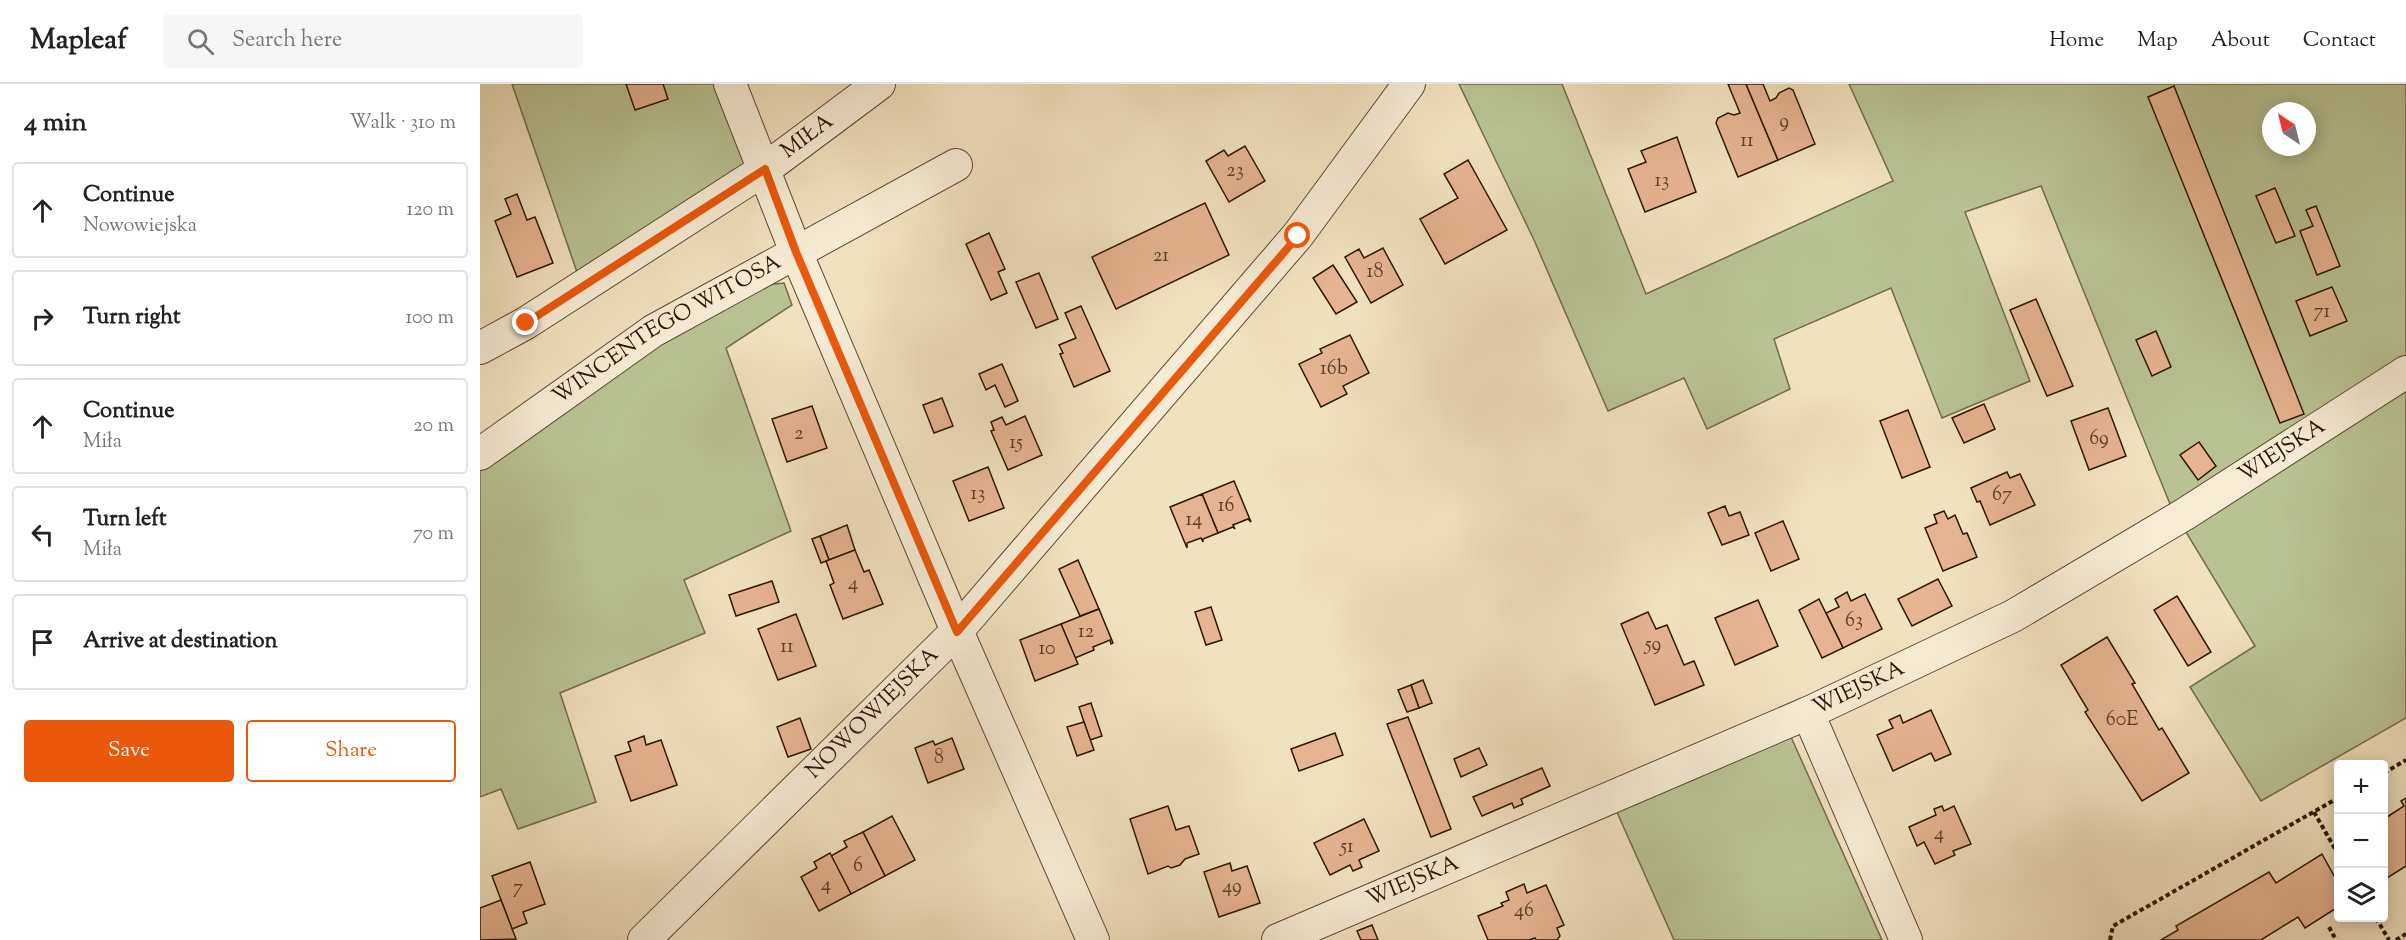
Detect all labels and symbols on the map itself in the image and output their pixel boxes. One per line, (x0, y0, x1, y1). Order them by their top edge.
north arrow (2262, 102, 2316, 156)
street label: MIŁA (775, 107, 841, 167)
house number: 9 (1779, 108, 1789, 137)
house number: 11 (1740, 127, 1754, 156)
house number: 23 (1226, 157, 1244, 186)
house number: 13 (1655, 167, 1669, 196)
route start (1284, 222, 1310, 248)
house number: 21 (1153, 242, 1169, 271)
street label: WINCENTEGO WITOSA (546, 247, 788, 413)
house number: 18 (1367, 258, 1383, 287)
house number: 71 (2314, 298, 2331, 327)
route end (512, 309, 538, 335)
house number: 16b (1320, 355, 1348, 384)
street label: WIEJSKA (2232, 411, 2332, 491)
house number: 2 (794, 420, 804, 449)
house number: 69 (2089, 425, 2109, 454)
house number: 15 (1009, 429, 1023, 458)
house number: 13 (971, 480, 985, 509)
house number: 67 (1992, 481, 2012, 510)
house number: 16 (1218, 492, 1234, 521)
house number: 14 (1186, 506, 1202, 535)
house number: 4 (848, 570, 858, 599)
house number: 63 (1845, 607, 1863, 636)
house number: 12 (1078, 618, 1094, 647)
house number: 59 (1644, 631, 1661, 660)
house number: 11 (780, 633, 794, 662)
house number: 10 (1038, 635, 1056, 664)
street label: NOWOWIEJSKA (799, 640, 947, 787)
street label: WIEJSKA (1808, 653, 1910, 724)
house number: 60E (2106, 706, 2138, 735)
house number: 8 (934, 744, 944, 773)
house number: 4 (1934, 820, 1944, 849)
house number: 51 (1339, 833, 1354, 862)
street label: WIEJSKA (1362, 848, 1465, 916)
house number: 6 (853, 852, 863, 881)
house number: 4 (821, 871, 831, 900)
house number: 49 (1222, 873, 1242, 902)
house number: 7 (513, 874, 523, 903)
house number: 46 (1514, 897, 1534, 926)

